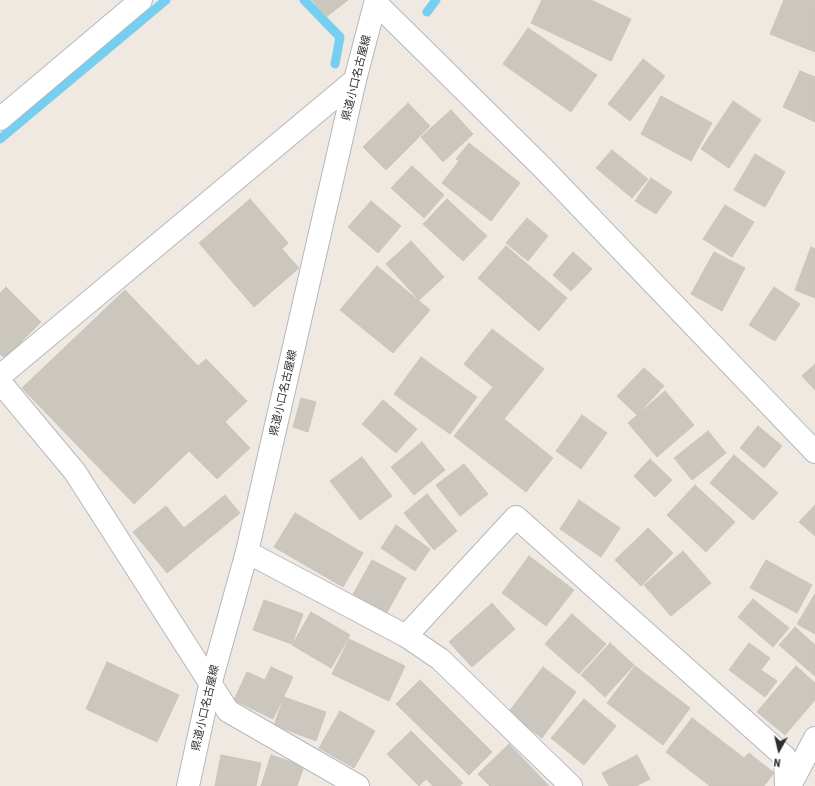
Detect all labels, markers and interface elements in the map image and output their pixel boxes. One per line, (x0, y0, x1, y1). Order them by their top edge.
street label: 県道小口名古屋線 (340, 34, 374, 122)
street label: 県道小口名古屋線 (268, 349, 300, 437)
street label: 県道小口名古屋線 (190, 664, 222, 752)
north arrow (759, 730, 799, 770)
text: N (773, 755, 782, 769)

